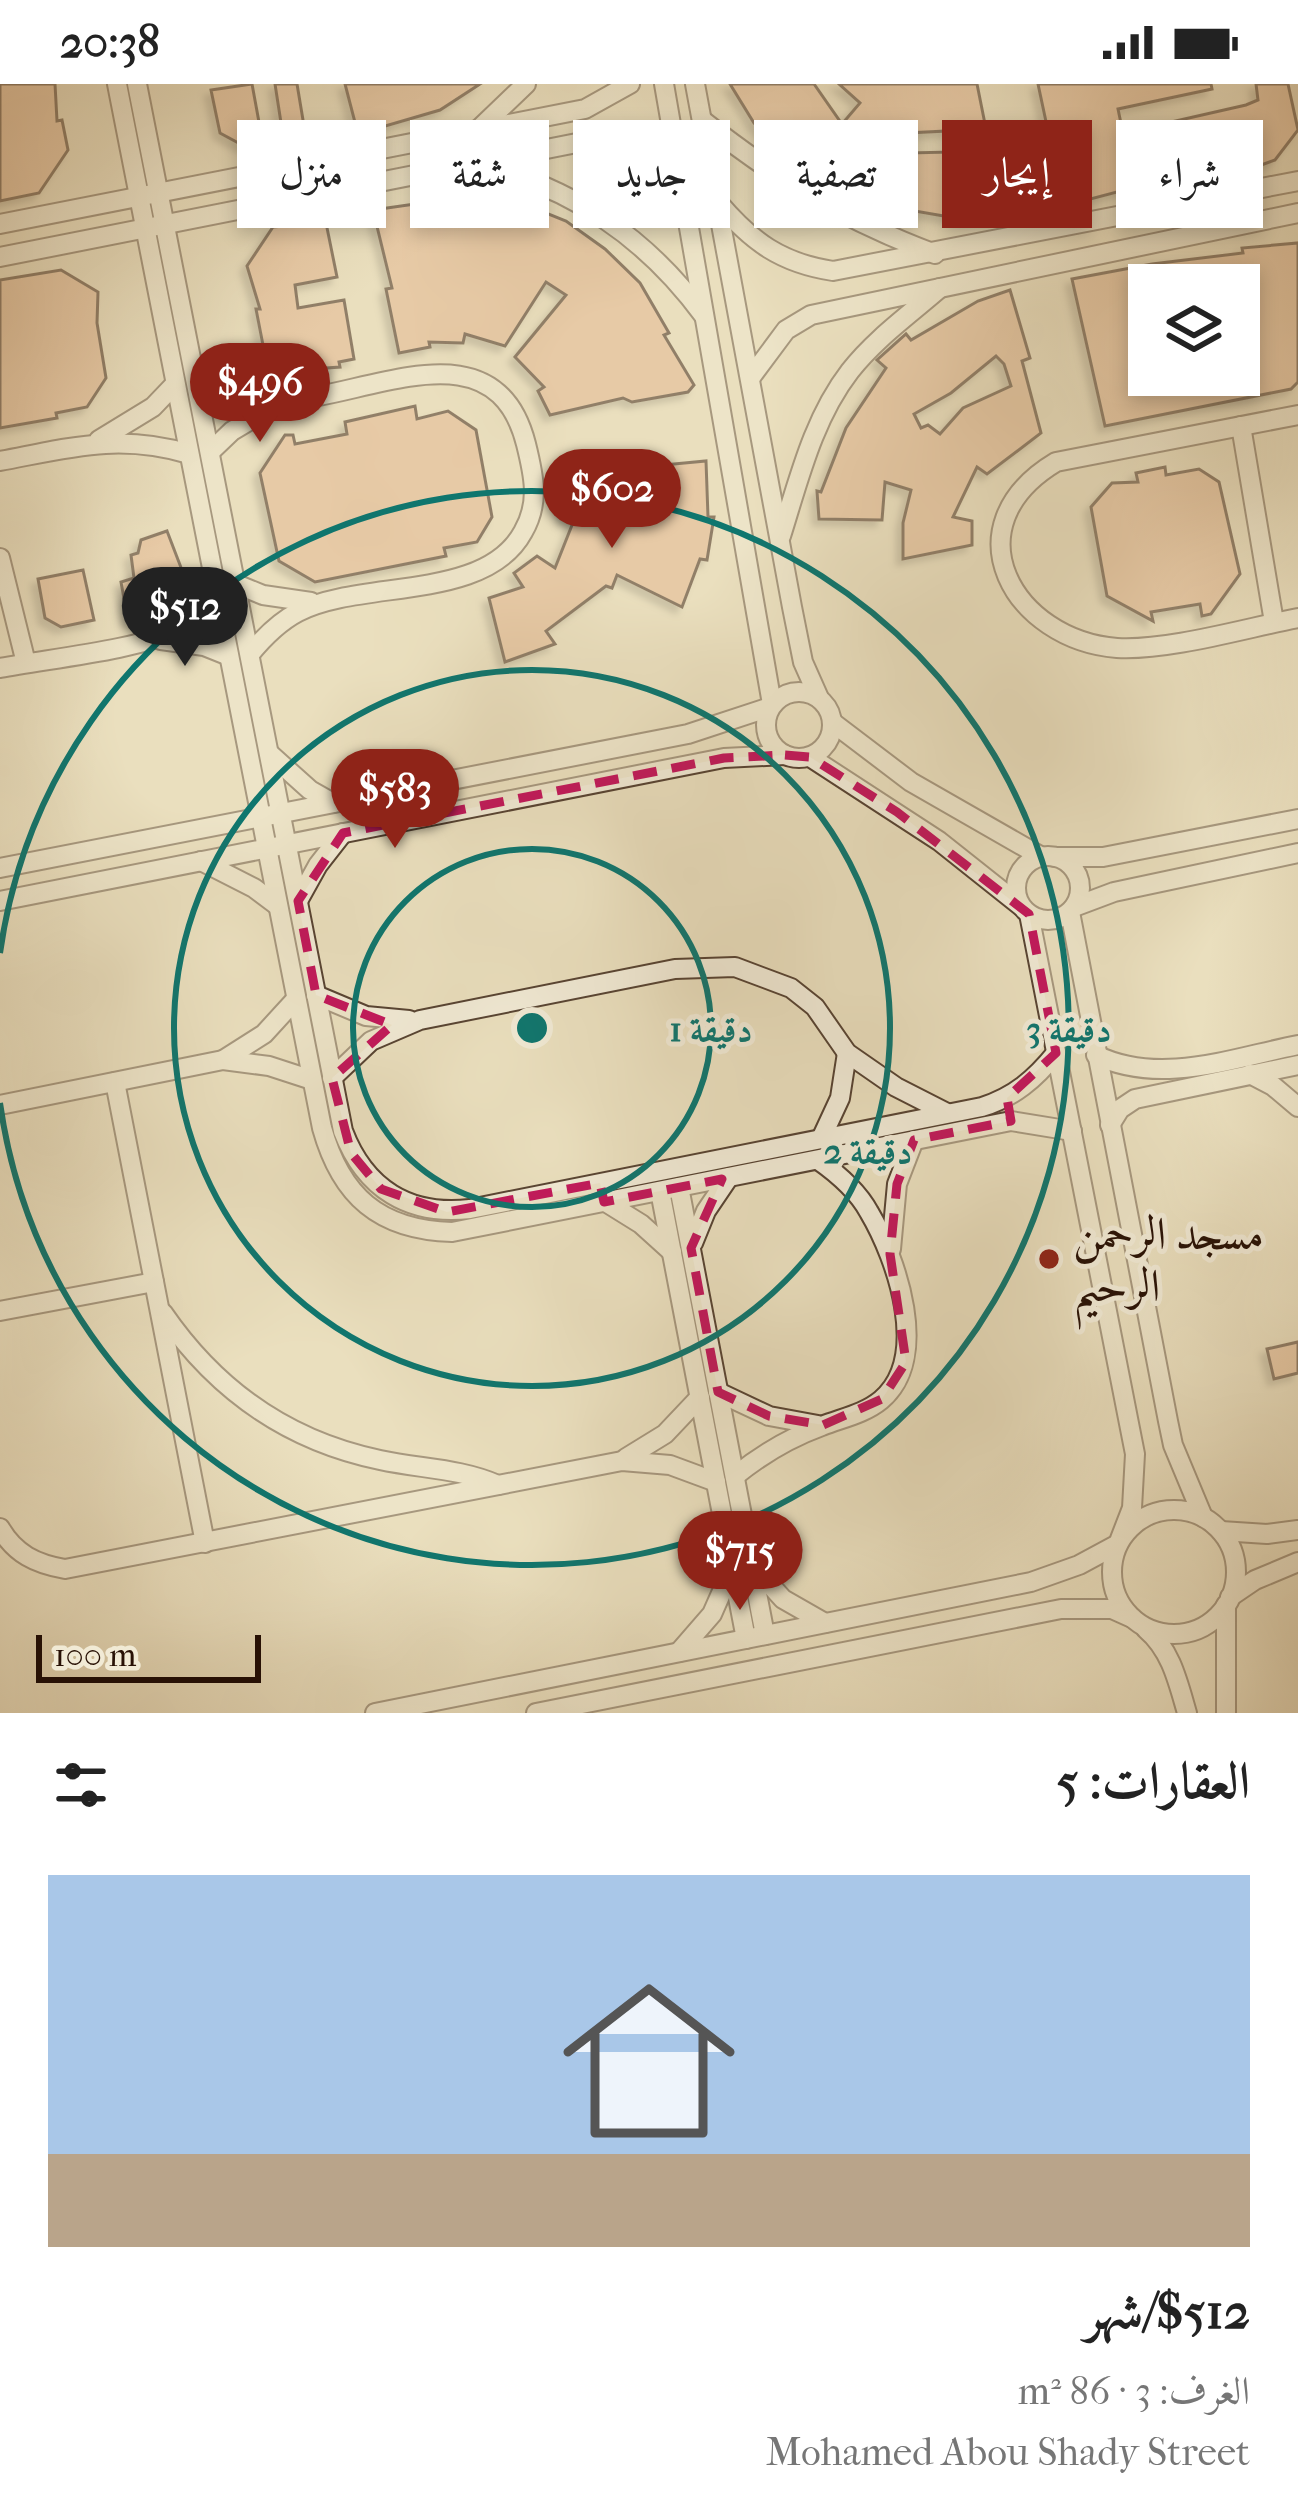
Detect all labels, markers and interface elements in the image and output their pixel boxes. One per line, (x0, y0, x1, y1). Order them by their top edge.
text: 20:38 (60, 16, 160, 69)
chip: منزل (237, 120, 386, 228)
chip: شقة (410, 120, 549, 228)
chip: جديد (573, 120, 730, 228)
chip: تصفية (754, 120, 918, 228)
chip: إيجار (942, 120, 1092, 228)
chip: شراء (1116, 120, 1263, 228)
map controls (1128, 264, 1260, 396)
button: layers (1128, 264, 1260, 396)
pin: $496 (189, 343, 331, 445)
text: $496 (217, 359, 303, 405)
pin: $602 (541, 449, 683, 551)
text: $602 (570, 465, 654, 511)
pin: $512 (114, 567, 256, 669)
text: $512 (149, 583, 221, 629)
pin: $583 (324, 749, 466, 851)
text: $583 (358, 765, 432, 811)
centre of rings (511, 1007, 553, 1049)
text: 1 دقيقة (669, 1008, 753, 1050)
text: 3 دقيقة (1026, 1008, 1112, 1050)
text: 2 دقيقة (823, 1130, 913, 1172)
place label: مسجد الرحمن الرحيم (1073, 1208, 1264, 1330)
marker: مسجد الرحمن الرحيم (1036, 1246, 1062, 1272)
pin: $715 (669, 1511, 811, 1613)
text: $715 (705, 1527, 775, 1573)
scale bar (36, 1629, 261, 1682)
text: 100 m (54, 1636, 137, 1675)
text: العقارات: 5 (1056, 1751, 1250, 1811)
icon: filters (48, 1752, 114, 1818)
icon: home (541, 1953, 757, 2169)
text: $512/شهر (1085, 2281, 1250, 2341)
text: الغرف: 3 · 86 m² (1018, 2368, 1250, 2414)
text: Mohamed Abou Shady Street (766, 2429, 1250, 2475)

